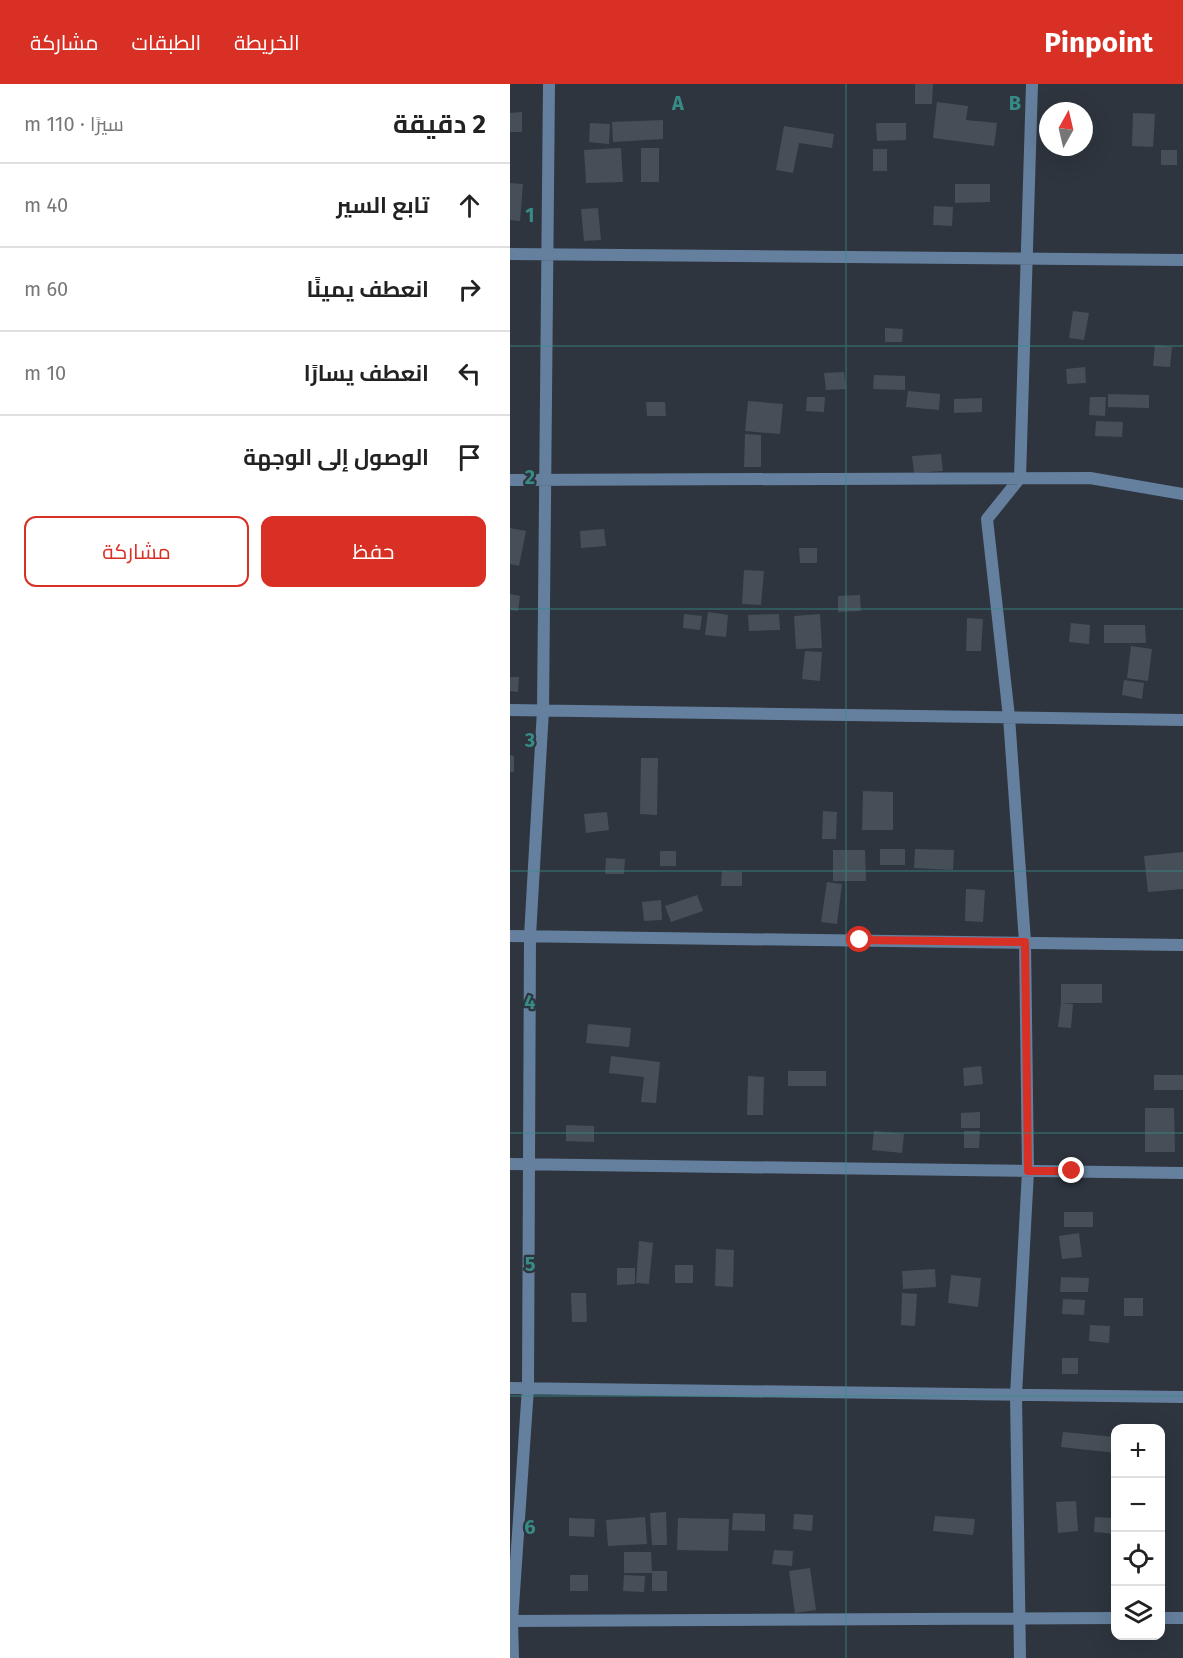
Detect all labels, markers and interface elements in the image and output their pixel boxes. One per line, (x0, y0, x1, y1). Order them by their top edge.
text: Pinpoint (1044, 26, 1153, 59)
text: مشاركة (30, 30, 99, 56)
text: الطبقات (132, 30, 201, 56)
text: الخريطة (234, 30, 300, 56)
text: A (671, 91, 685, 115)
text: B (1009, 91, 1021, 115)
north arrow (1039, 102, 1093, 156)
text: 2 دقيقة (393, 109, 486, 140)
text: سيرًا · 110 m (24, 112, 124, 136)
icon: ahead (453, 189, 486, 222)
text: تابع السير (336, 192, 429, 219)
text: 40 m (24, 193, 68, 217)
text: 1 (525, 203, 535, 227)
icon: right (453, 273, 486, 306)
text: انعطف يمينًا (307, 276, 429, 303)
text: 60 m (24, 277, 68, 301)
icon: left (453, 357, 486, 390)
text: انعطف يسارًا (304, 360, 429, 387)
text: 10 m (24, 361, 66, 385)
icon: arrive (453, 441, 486, 474)
text: الوصول إلى الوجهة (243, 444, 429, 471)
text: 2 (525, 465, 535, 489)
button: مشاركة (24, 516, 249, 587)
button: حفظ (261, 516, 486, 587)
text: 3 (524, 728, 535, 752)
route start (846, 926, 872, 952)
text: 4 (524, 990, 536, 1014)
route end (1058, 1157, 1084, 1183)
text: 5 (525, 1252, 536, 1276)
map controls (1111, 1424, 1165, 1640)
button: + (1111, 1424, 1165, 1478)
button: − (1111, 1478, 1165, 1532)
text: 6 (524, 1515, 536, 1539)
button: locate (1111, 1532, 1165, 1586)
button: layers (1111, 1586, 1165, 1640)

